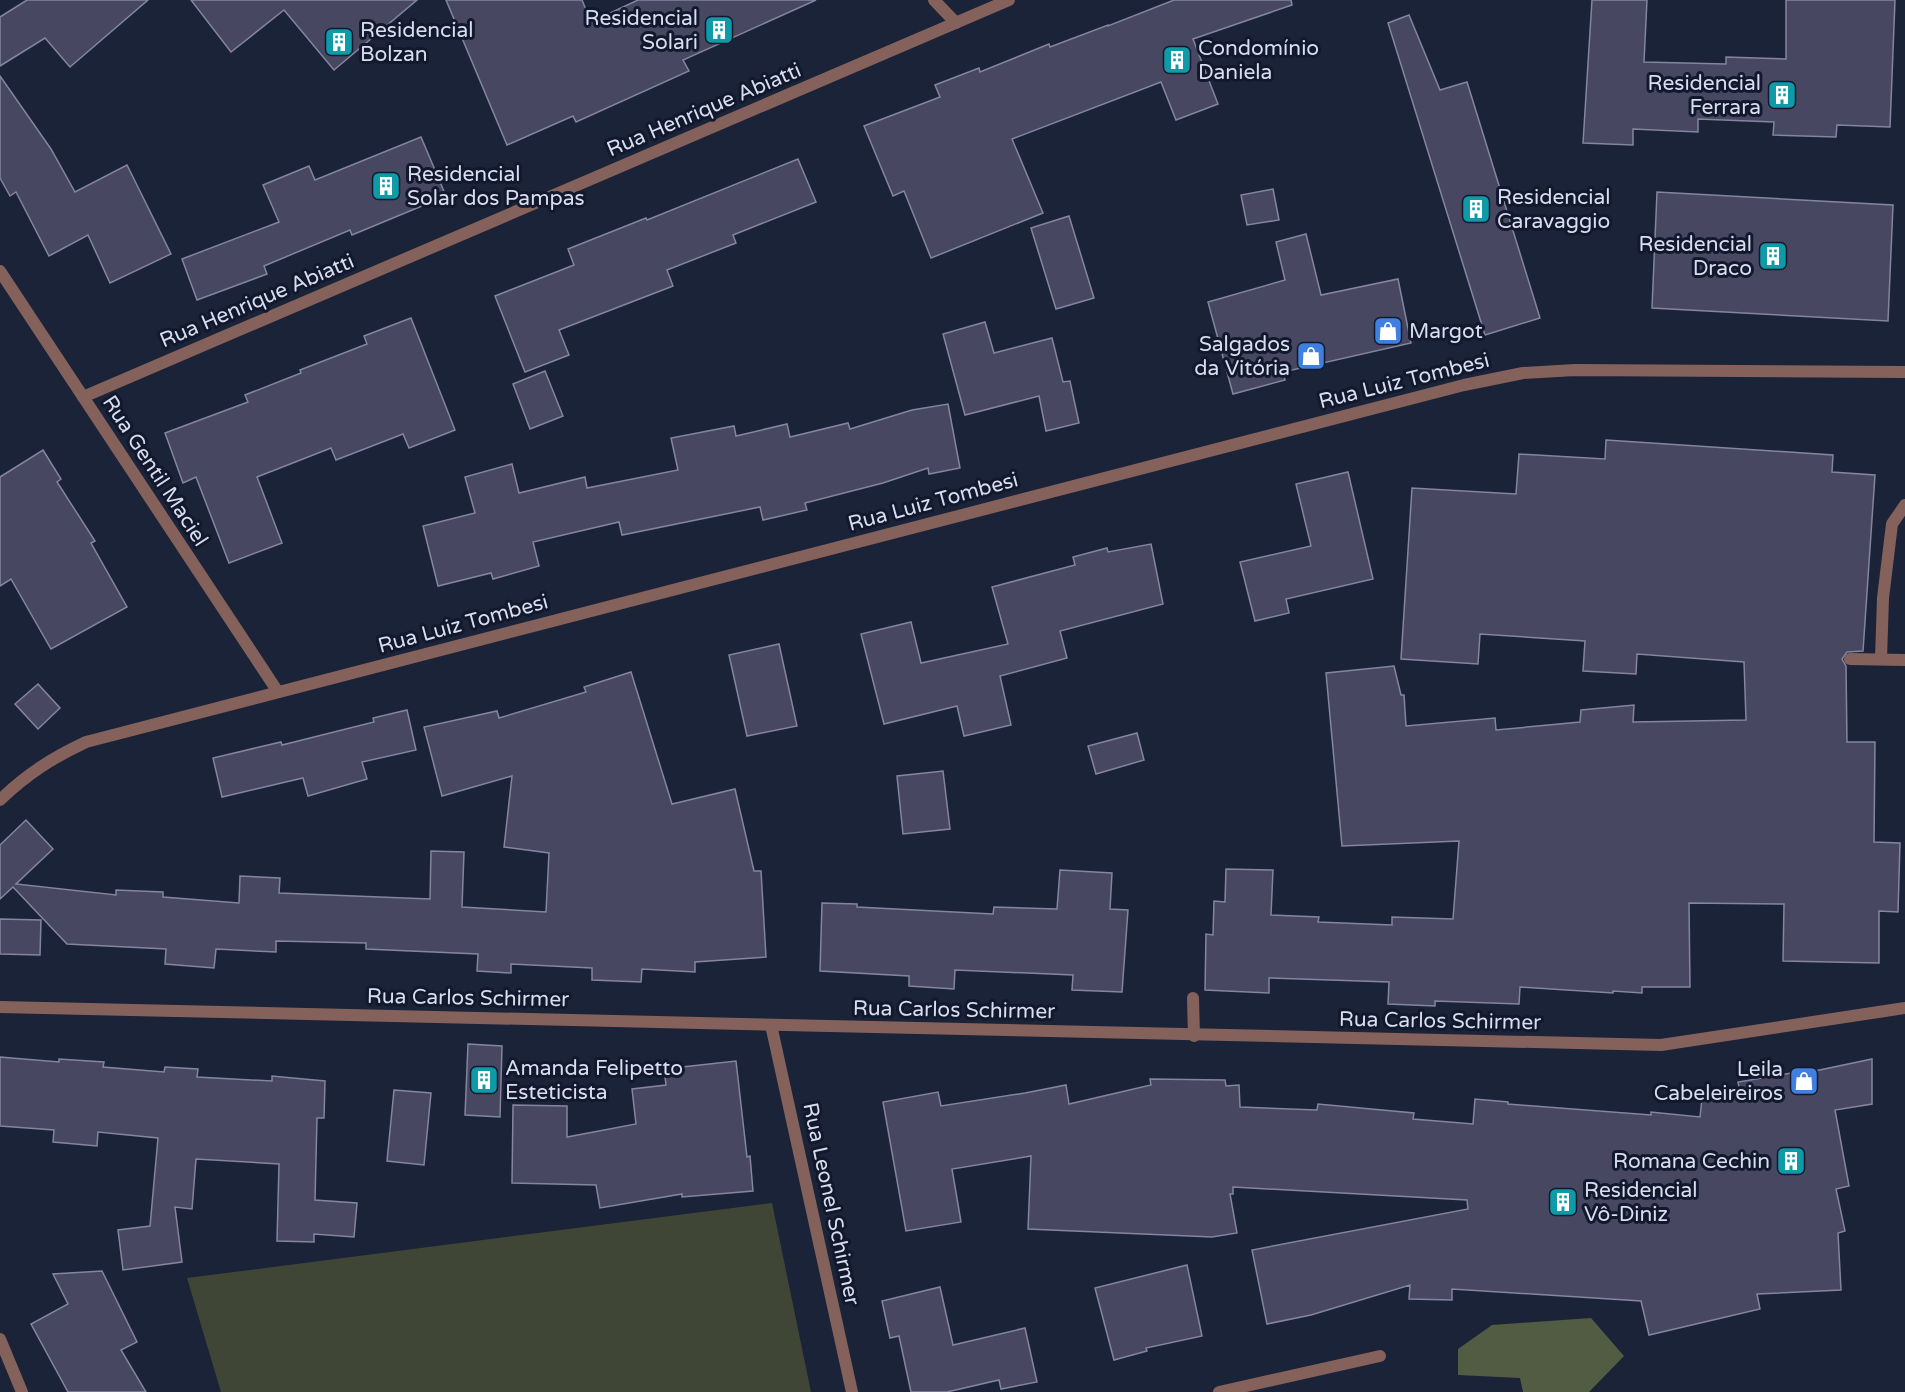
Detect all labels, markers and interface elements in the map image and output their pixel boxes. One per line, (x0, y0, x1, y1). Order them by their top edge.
place label: Residencial Solari (584, 6, 698, 55)
building icon: Residencial Solari (703, 14, 735, 46)
place label: Residencial Bolzan (360, 18, 474, 67)
building icon: Residencial Bolzan (323, 26, 355, 58)
place label: Condomínio Daniela (1198, 36, 1319, 85)
building icon: Condomínio Daniela (1161, 44, 1193, 76)
street label: Rua Henrique Abiatti (603, 58, 805, 162)
place label: Residencial Ferrara (1647, 71, 1761, 120)
building icon: Residencial Ferrara (1766, 79, 1798, 111)
place label: Residencial Solar dos Pampas (407, 162, 585, 211)
building icon: Residencial Solar dos Pampas (370, 170, 402, 202)
place label: Residencial Caravaggio (1497, 185, 1611, 234)
building icon: Residencial Caravaggio (1460, 193, 1492, 225)
place label: Residencial Draco (1638, 232, 1752, 281)
building icon: Residencial Draco (1757, 240, 1789, 272)
street label: Rua Henrique Abiatti (156, 249, 358, 353)
shop icon: Margot (1372, 315, 1404, 347)
place label: Margot (1409, 319, 1483, 344)
place label: Salgados da Vitória (1194, 332, 1290, 381)
shop icon: Salgados da Vitória (1295, 340, 1327, 372)
street label: Rua Luiz Tombesi (1316, 348, 1492, 414)
street label: Rua Gentil Maciel (97, 391, 213, 551)
street label: Rua Luiz Tombesi (845, 467, 1021, 537)
street label: Rua Luiz Tombesi (375, 589, 551, 659)
street label: Rua Carlos Schirmer (367, 984, 569, 1012)
street label: Rua Carlos Schirmer (853, 996, 1055, 1024)
street label: Rua Carlos Schirmer (1339, 1007, 1541, 1035)
place label: Amanda Felipetto Esteticista (505, 1056, 683, 1105)
place label: Leila Cabeleireiros (1654, 1057, 1783, 1106)
building icon: Amanda Felipetto Esteticista (468, 1064, 500, 1096)
shop icon: Leila Cabeleireiros (1788, 1065, 1820, 1097)
street label: Rua Leonel Schirmer (797, 1100, 865, 1308)
building icon: Romana Cechin (1775, 1145, 1807, 1177)
place label: Romana Cechin (1613, 1149, 1770, 1174)
place label: Residencial Vô-Diniz (1584, 1178, 1698, 1227)
building icon: Residencial Vô-Diniz (1547, 1186, 1579, 1218)

